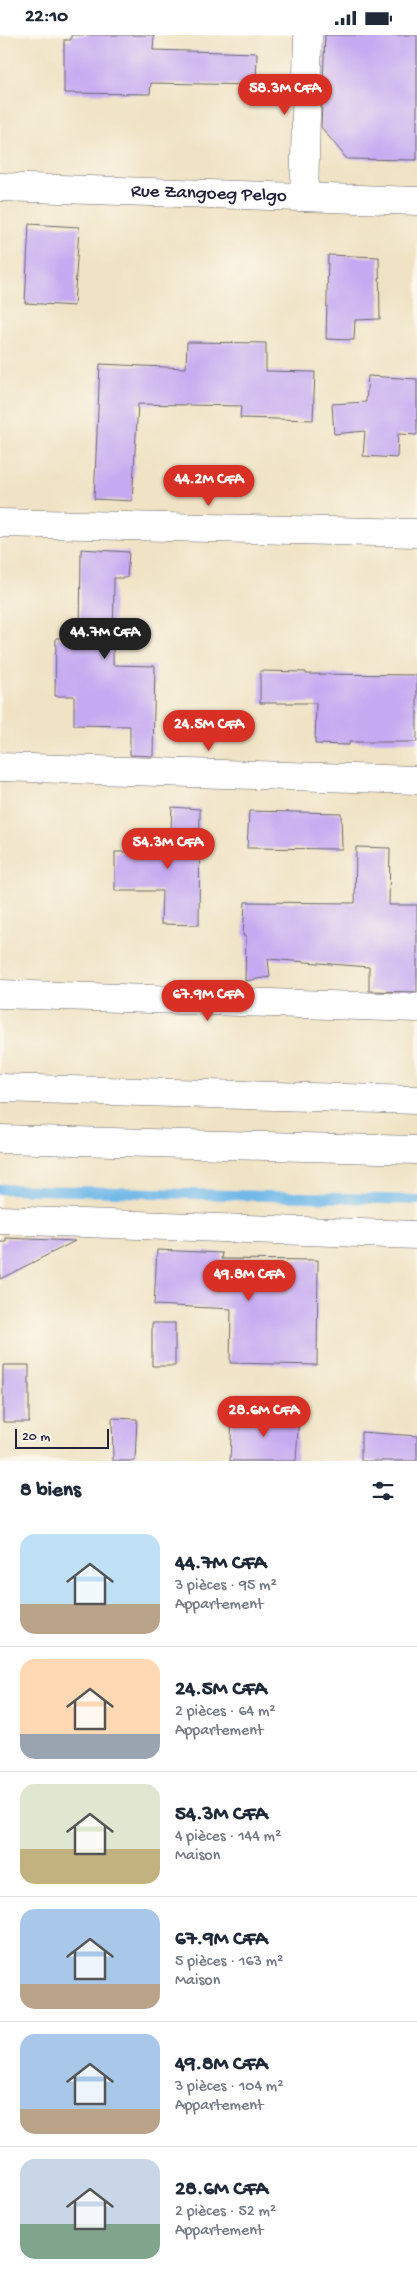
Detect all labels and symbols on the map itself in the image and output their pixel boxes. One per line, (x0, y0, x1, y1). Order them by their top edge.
pin: 58.3M CFA (228, 73, 342, 116)
street label: Rue Zangoeg Pelgo (131, 180, 287, 208)
pin: 44.2M CFA (152, 465, 266, 507)
pin: 44.7M CFA (48, 617, 162, 660)
pin: 24.5M CFA (152, 709, 266, 752)
pin: 54.3M CFA (111, 827, 225, 870)
pin: 67.9M CFA (151, 979, 265, 1022)
pin: 49.8M CFA (192, 1259, 306, 1302)
pin: 28.6M CFA (207, 1395, 321, 1438)
scale bar (15, 1426, 109, 1449)

